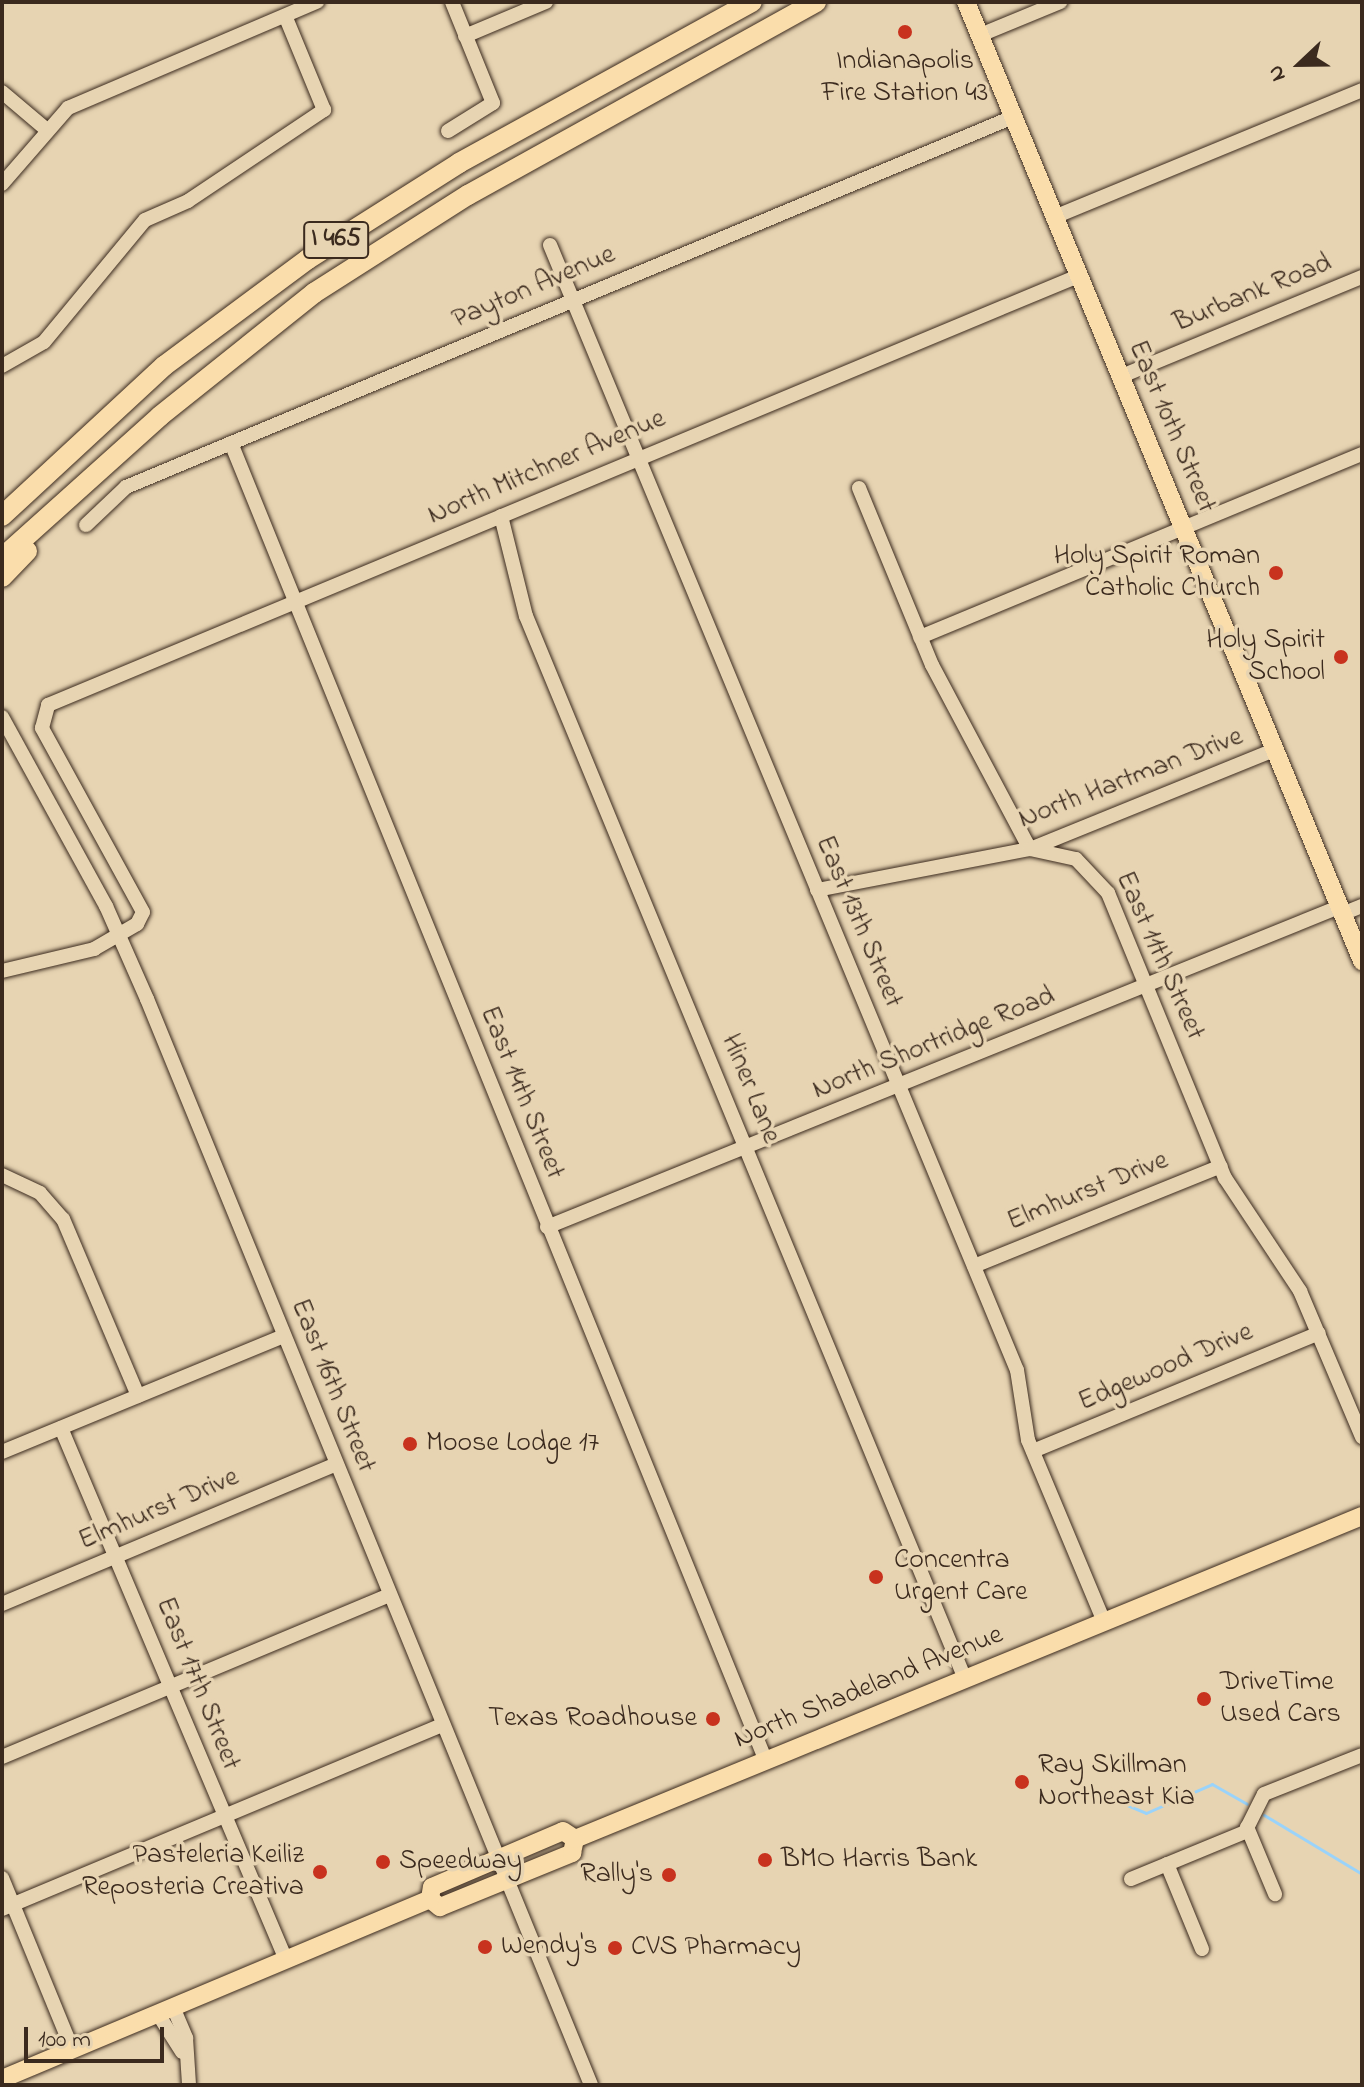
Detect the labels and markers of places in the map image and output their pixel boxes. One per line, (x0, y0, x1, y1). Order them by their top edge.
marker: Indianapolis Fire Station 43 (896, 23, 914, 41)
place label: Indianapolis Fire Station 43 (822, 45, 988, 111)
place label: Holy Spirit Roman Catholic Church (1054, 540, 1260, 606)
marker: Holy Spirit Roman Catholic Church (1267, 564, 1285, 582)
place label: Holy Spirit School (1206, 624, 1325, 690)
marker: Holy Spirit School (1332, 648, 1350, 666)
place label: Moose Lodge 17 (426, 1427, 599, 1461)
marker: Moose Lodge 17 (401, 1435, 419, 1453)
place label: Concentra Urgent Care (894, 1544, 1027, 1610)
marker: Concentra Urgent Care (865, 1566, 887, 1588)
place label: DriveTime Used Cars (1220, 1666, 1341, 1732)
marker: DriveTime Used Cars (1195, 1690, 1213, 1708)
place label: Texas Roadhouse (488, 1702, 697, 1736)
marker: Texas Roadhouse (704, 1710, 722, 1728)
place label: Ray Skillman Northeast Kia (1038, 1749, 1195, 1815)
marker: Ray Skillman Northeast Kia (1013, 1773, 1031, 1791)
place label: Pasteleria Keiliz Reposteria Creativa (82, 1839, 304, 1905)
place label: BMO Harris Bank (781, 1843, 977, 1877)
place label: Speedway (399, 1845, 522, 1879)
marker: BMO Harris Bank (756, 1851, 774, 1869)
marker: Speedway (374, 1853, 392, 1871)
place label: Rally's (580, 1858, 653, 1892)
marker: Pasteleria Keiliz Reposteria Creativa (311, 1863, 329, 1881)
marker: Rally's (660, 1866, 678, 1884)
place label: Wendy's (501, 1930, 598, 1964)
place label: CVS Pharmacy (631, 1931, 801, 1965)
marker: Wendy's (476, 1938, 494, 1956)
marker: CVS Pharmacy (606, 1939, 624, 1957)

